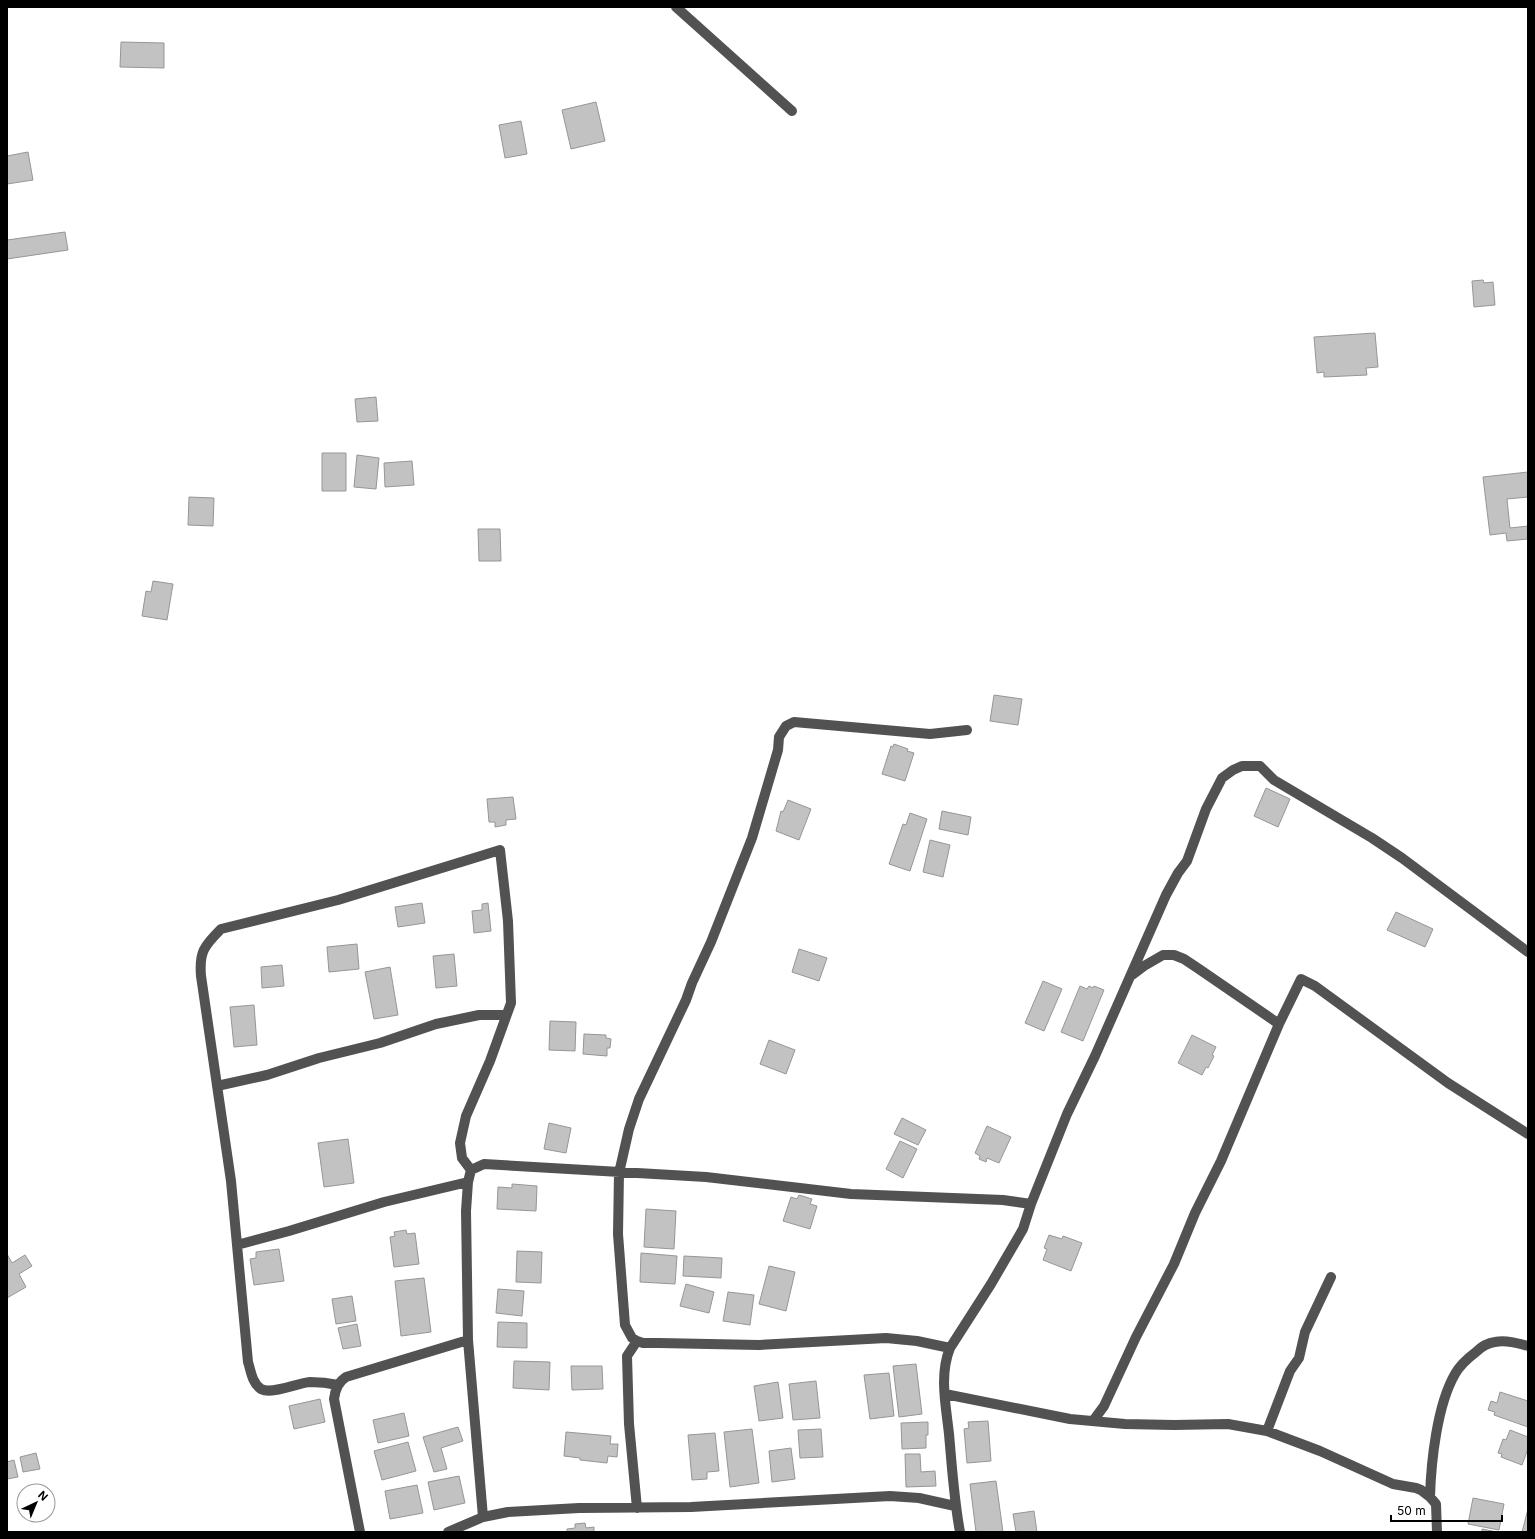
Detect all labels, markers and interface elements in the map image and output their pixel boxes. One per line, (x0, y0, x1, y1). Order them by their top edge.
north arrow (16, 1483, 56, 1523)
text: N (35, 1488, 51, 1504)
scale bar (1391, 1497, 1502, 1523)
text: 50 m (1397, 1503, 1426, 1518)

